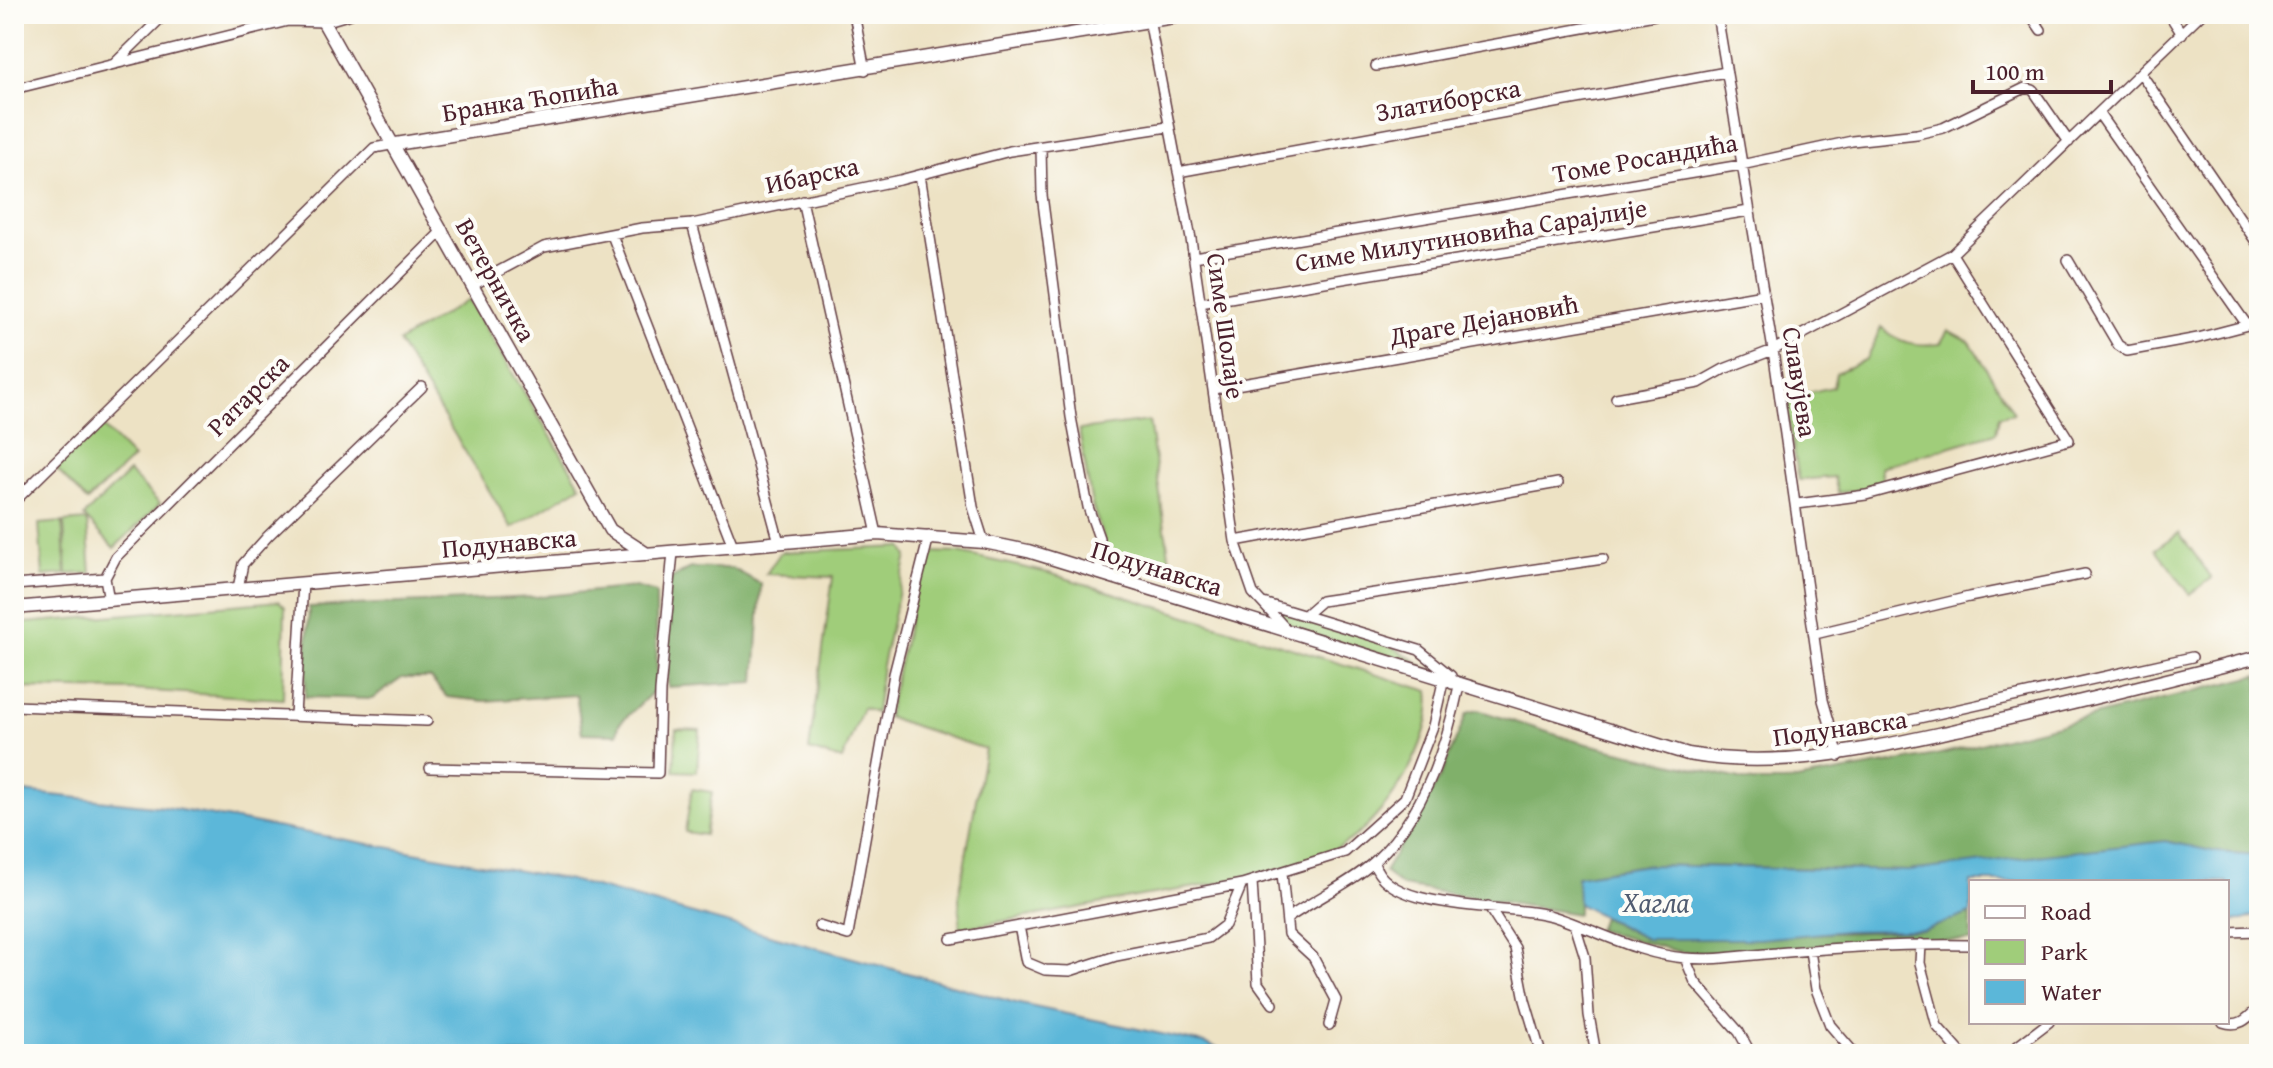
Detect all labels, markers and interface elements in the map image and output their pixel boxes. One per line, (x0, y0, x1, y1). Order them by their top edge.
scale bar (1973, 44, 2111, 94)
text: 100 m (1985, 54, 2045, 89)
street label: Бранка Ћопића (439, 65, 621, 132)
street label: Златиборска (1372, 67, 1524, 131)
street label: Томе Росандића (1549, 122, 1741, 193)
street label: Ибарска (761, 145, 863, 203)
street label: Симе Милутиновића Сарајлије (1292, 187, 1650, 282)
street label: Ветерничка (446, 211, 547, 349)
street label: Симе Шолаје (1197, 250, 1256, 401)
street label: Драге Дејановић (1385, 284, 1582, 355)
street label: Славујева (1773, 324, 1829, 440)
street label: Ратарска (197, 344, 298, 445)
street label: Подунавска (440, 517, 579, 568)
street label: Подунавска (1087, 529, 1228, 606)
street label: Подунавска (1770, 699, 1910, 756)
legend (1969, 880, 2229, 1024)
water label: Хагла (1622, 881, 1690, 922)
text: Road (2041, 894, 2091, 929)
text: Park (2041, 934, 2088, 969)
text: Water (2041, 974, 2102, 1009)

